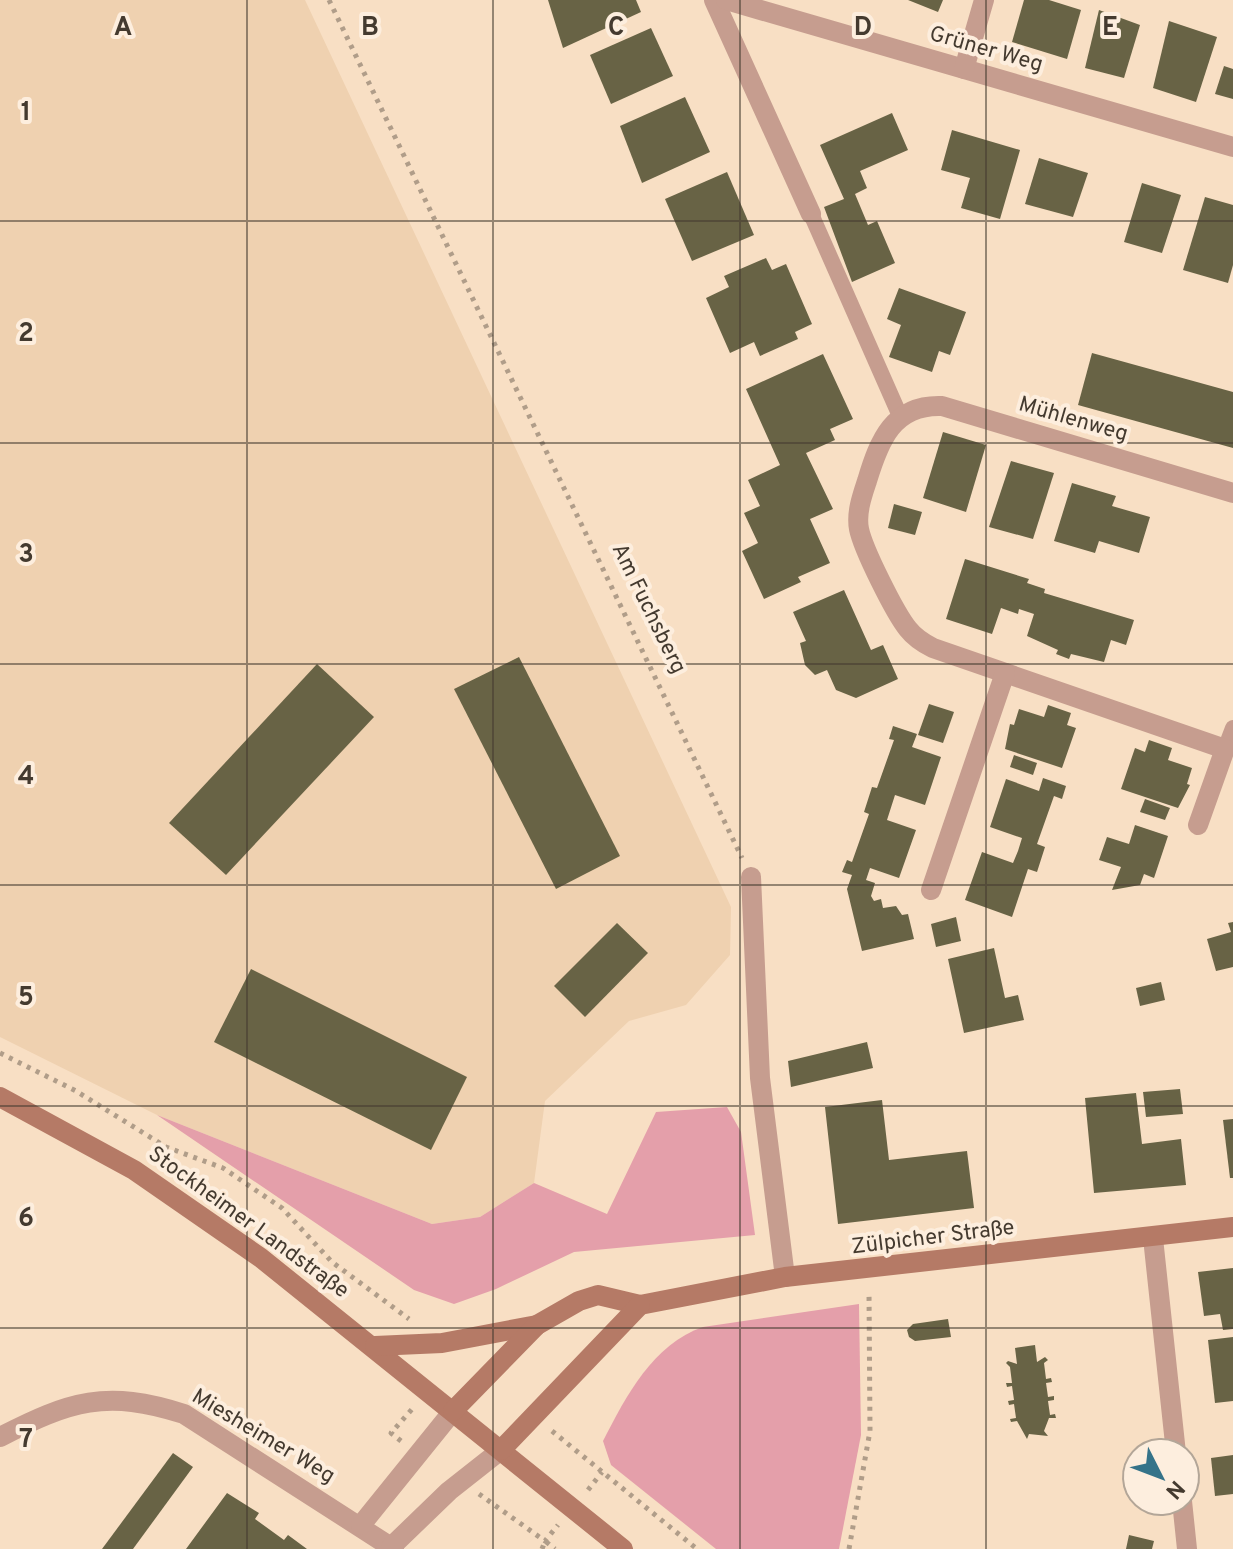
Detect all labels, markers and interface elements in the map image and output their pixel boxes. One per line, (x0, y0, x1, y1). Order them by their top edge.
text: A (114, 12, 132, 45)
text: B (361, 12, 379, 45)
text: C (608, 12, 624, 45)
text: D (854, 12, 872, 45)
text: E (1102, 12, 1118, 45)
street label: Grüner Weg (926, 21, 1046, 79)
text: 1 (21, 97, 31, 130)
text: 2 (18, 318, 34, 351)
street label: Mühlenweg (1015, 392, 1131, 448)
text: 3 (18, 539, 34, 572)
street label: Am Fuchsberg (605, 539, 691, 679)
text: 4 (18, 761, 34, 794)
text: 5 (18, 982, 34, 1015)
street label: Stockheimer Landstraße (142, 1141, 354, 1305)
text: 6 (18, 1203, 34, 1236)
street label: Zülpicher Straße (850, 1215, 1016, 1261)
street label: Miesheimer Weg (186, 1384, 340, 1490)
text: 7 (19, 1424, 33, 1457)
north arrow (1121, 1437, 1201, 1517)
text: N (1159, 1474, 1189, 1504)

